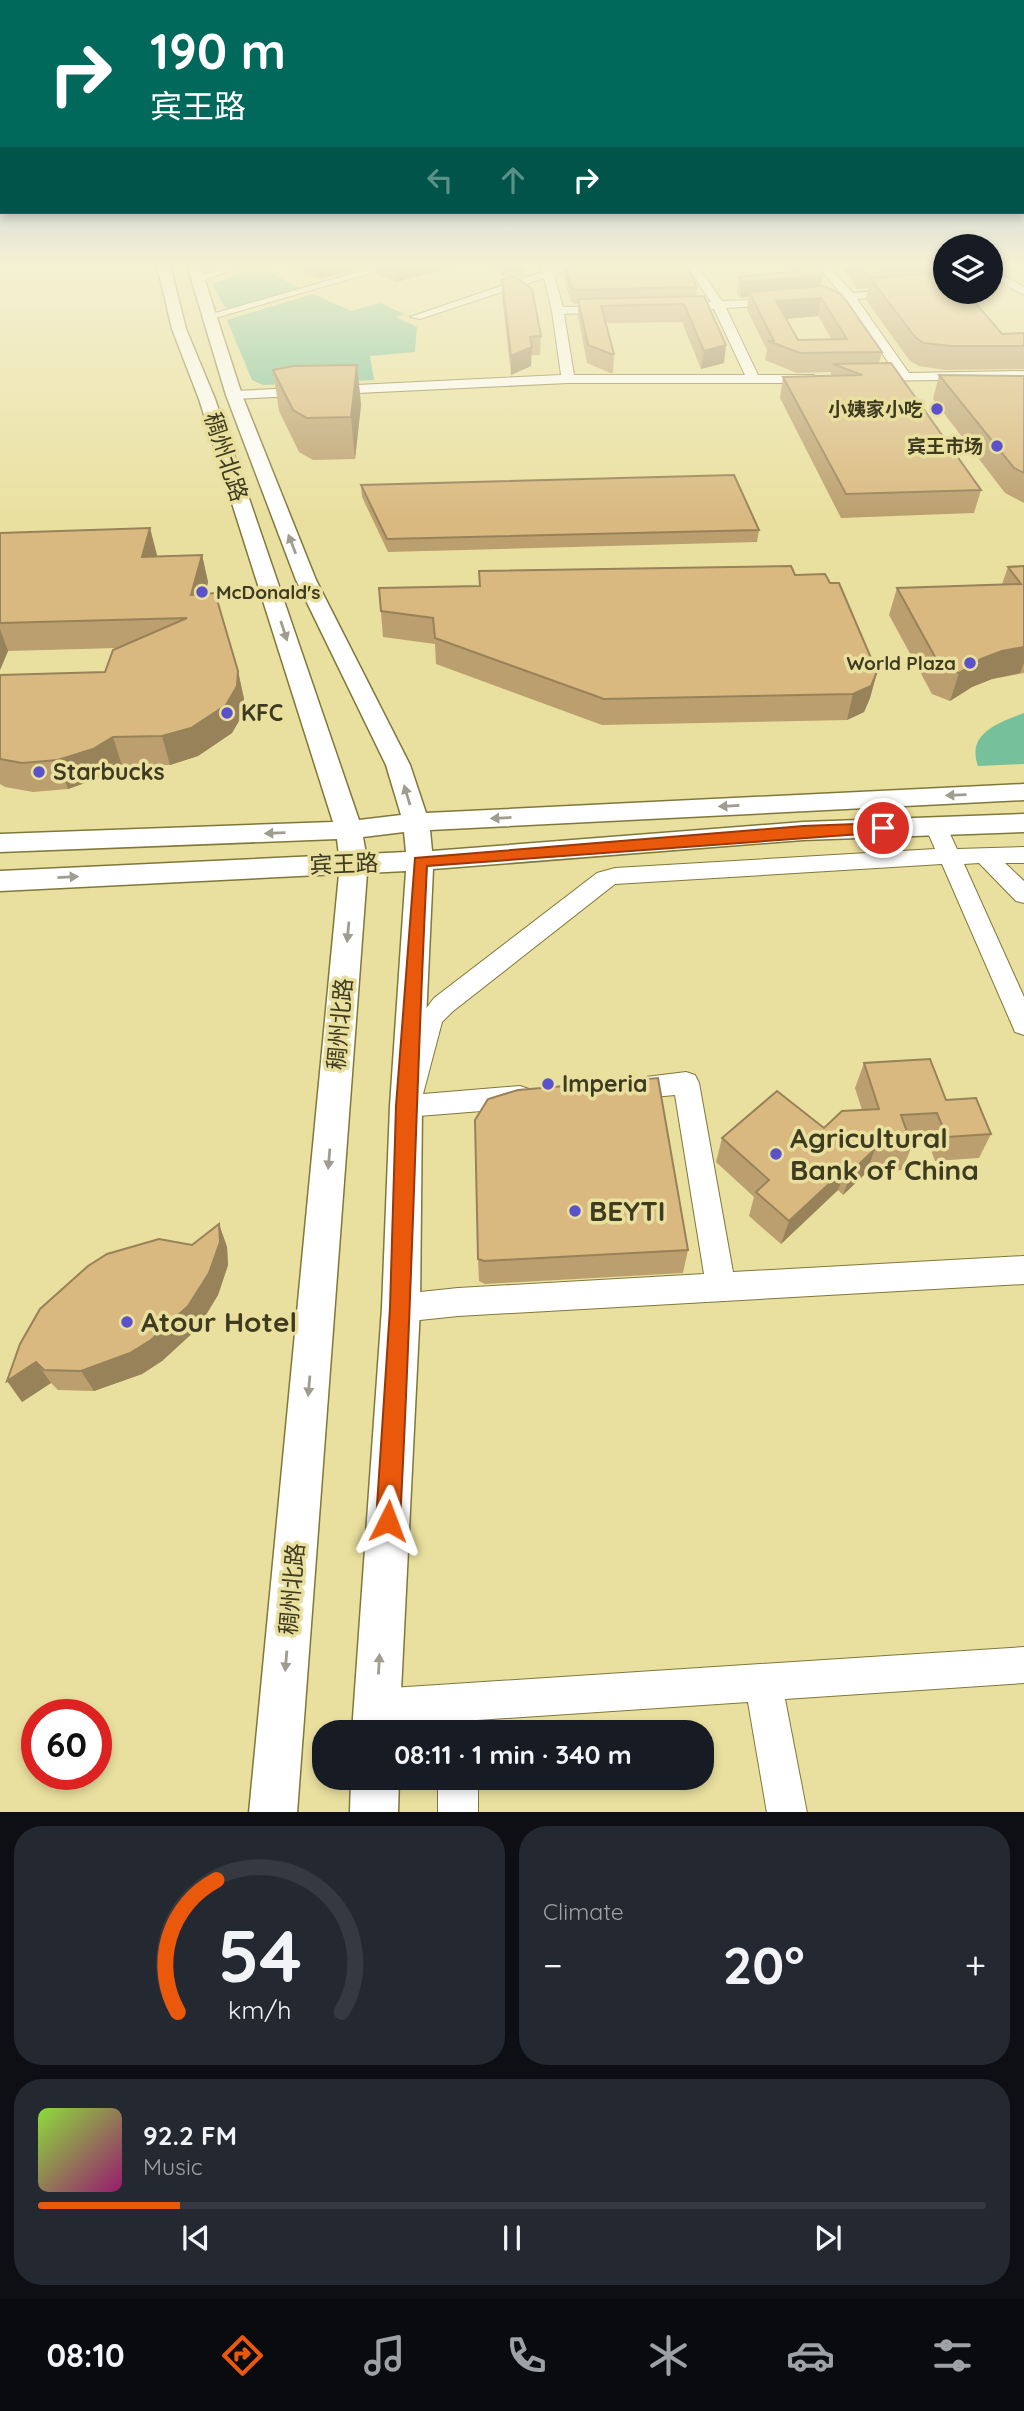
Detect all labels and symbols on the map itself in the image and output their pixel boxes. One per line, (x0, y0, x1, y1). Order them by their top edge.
place label: 小姨家小吃 (828, 397, 923, 421)
marker: 小姨家小吃 (929, 401, 945, 417)
street label: 稠州北路 (198, 409, 254, 505)
place label: 宾王市场 (907, 434, 983, 458)
marker: 宾王市场 (989, 438, 1005, 454)
one-way arrow (286, 533, 297, 554)
place label: McDonald's (216, 580, 320, 604)
marker: McDonald's (194, 584, 210, 600)
one-way arrow (280, 621, 290, 642)
place label: World Plaza (846, 651, 956, 675)
marker: World Plaza (962, 655, 978, 671)
place label: KFC (241, 698, 283, 727)
marker: KFC (219, 705, 235, 721)
place label: Starbucks (53, 757, 165, 786)
marker: Starbucks (31, 764, 47, 780)
one-way arrow (402, 784, 412, 805)
one-way arrow (945, 790, 967, 801)
pin (853, 798, 913, 858)
one-way arrow (717, 801, 739, 812)
one-way arrow (490, 812, 512, 823)
one-way arrow (263, 827, 285, 838)
street label: 宾王路 (309, 848, 379, 879)
one-way arrow (57, 871, 79, 882)
one-way arrow (342, 921, 353, 943)
street label: 稠州北路 (321, 977, 358, 1071)
place label: Imperia (562, 1069, 647, 1098)
marker: Imperia (540, 1076, 556, 1092)
place label: Agricultural Bank of China (790, 1120, 979, 1187)
marker: Agricultural Bank of China (768, 1146, 784, 1162)
one-way arrow (323, 1148, 334, 1170)
place label: BEYTI (589, 1193, 666, 1228)
marker: BEYTI (567, 1203, 583, 1219)
place label: Atour Hotel (141, 1304, 297, 1339)
marker: Atour Hotel (119, 1314, 135, 1330)
one-way arrow (304, 1375, 315, 1397)
position arrow (351, 1484, 425, 1558)
street label: 稠州北路 (273, 1542, 310, 1636)
one-way arrow (280, 1650, 291, 1672)
one-way arrow (374, 1653, 385, 1675)
speed limit sign: 60 (21, 1699, 112, 1790)

